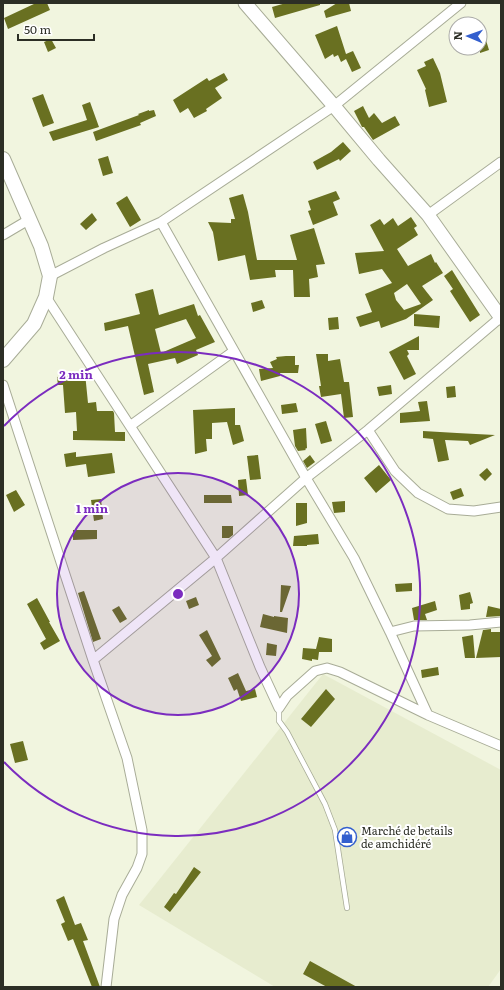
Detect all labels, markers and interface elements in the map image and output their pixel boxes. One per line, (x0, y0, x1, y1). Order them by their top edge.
scale bar (18, 16, 94, 42)
north arrow (448, 16, 488, 56)
text: 50 m (24, 20, 51, 38)
text: N (449, 31, 465, 41)
text: 2 min (59, 365, 93, 383)
text: 1 min (76, 499, 109, 517)
centre of rings (171, 587, 185, 601)
place label: Marché de betails de amchidéré (361, 822, 453, 851)
shop icon: Marché de betails de amchidéré (336, 826, 358, 848)

